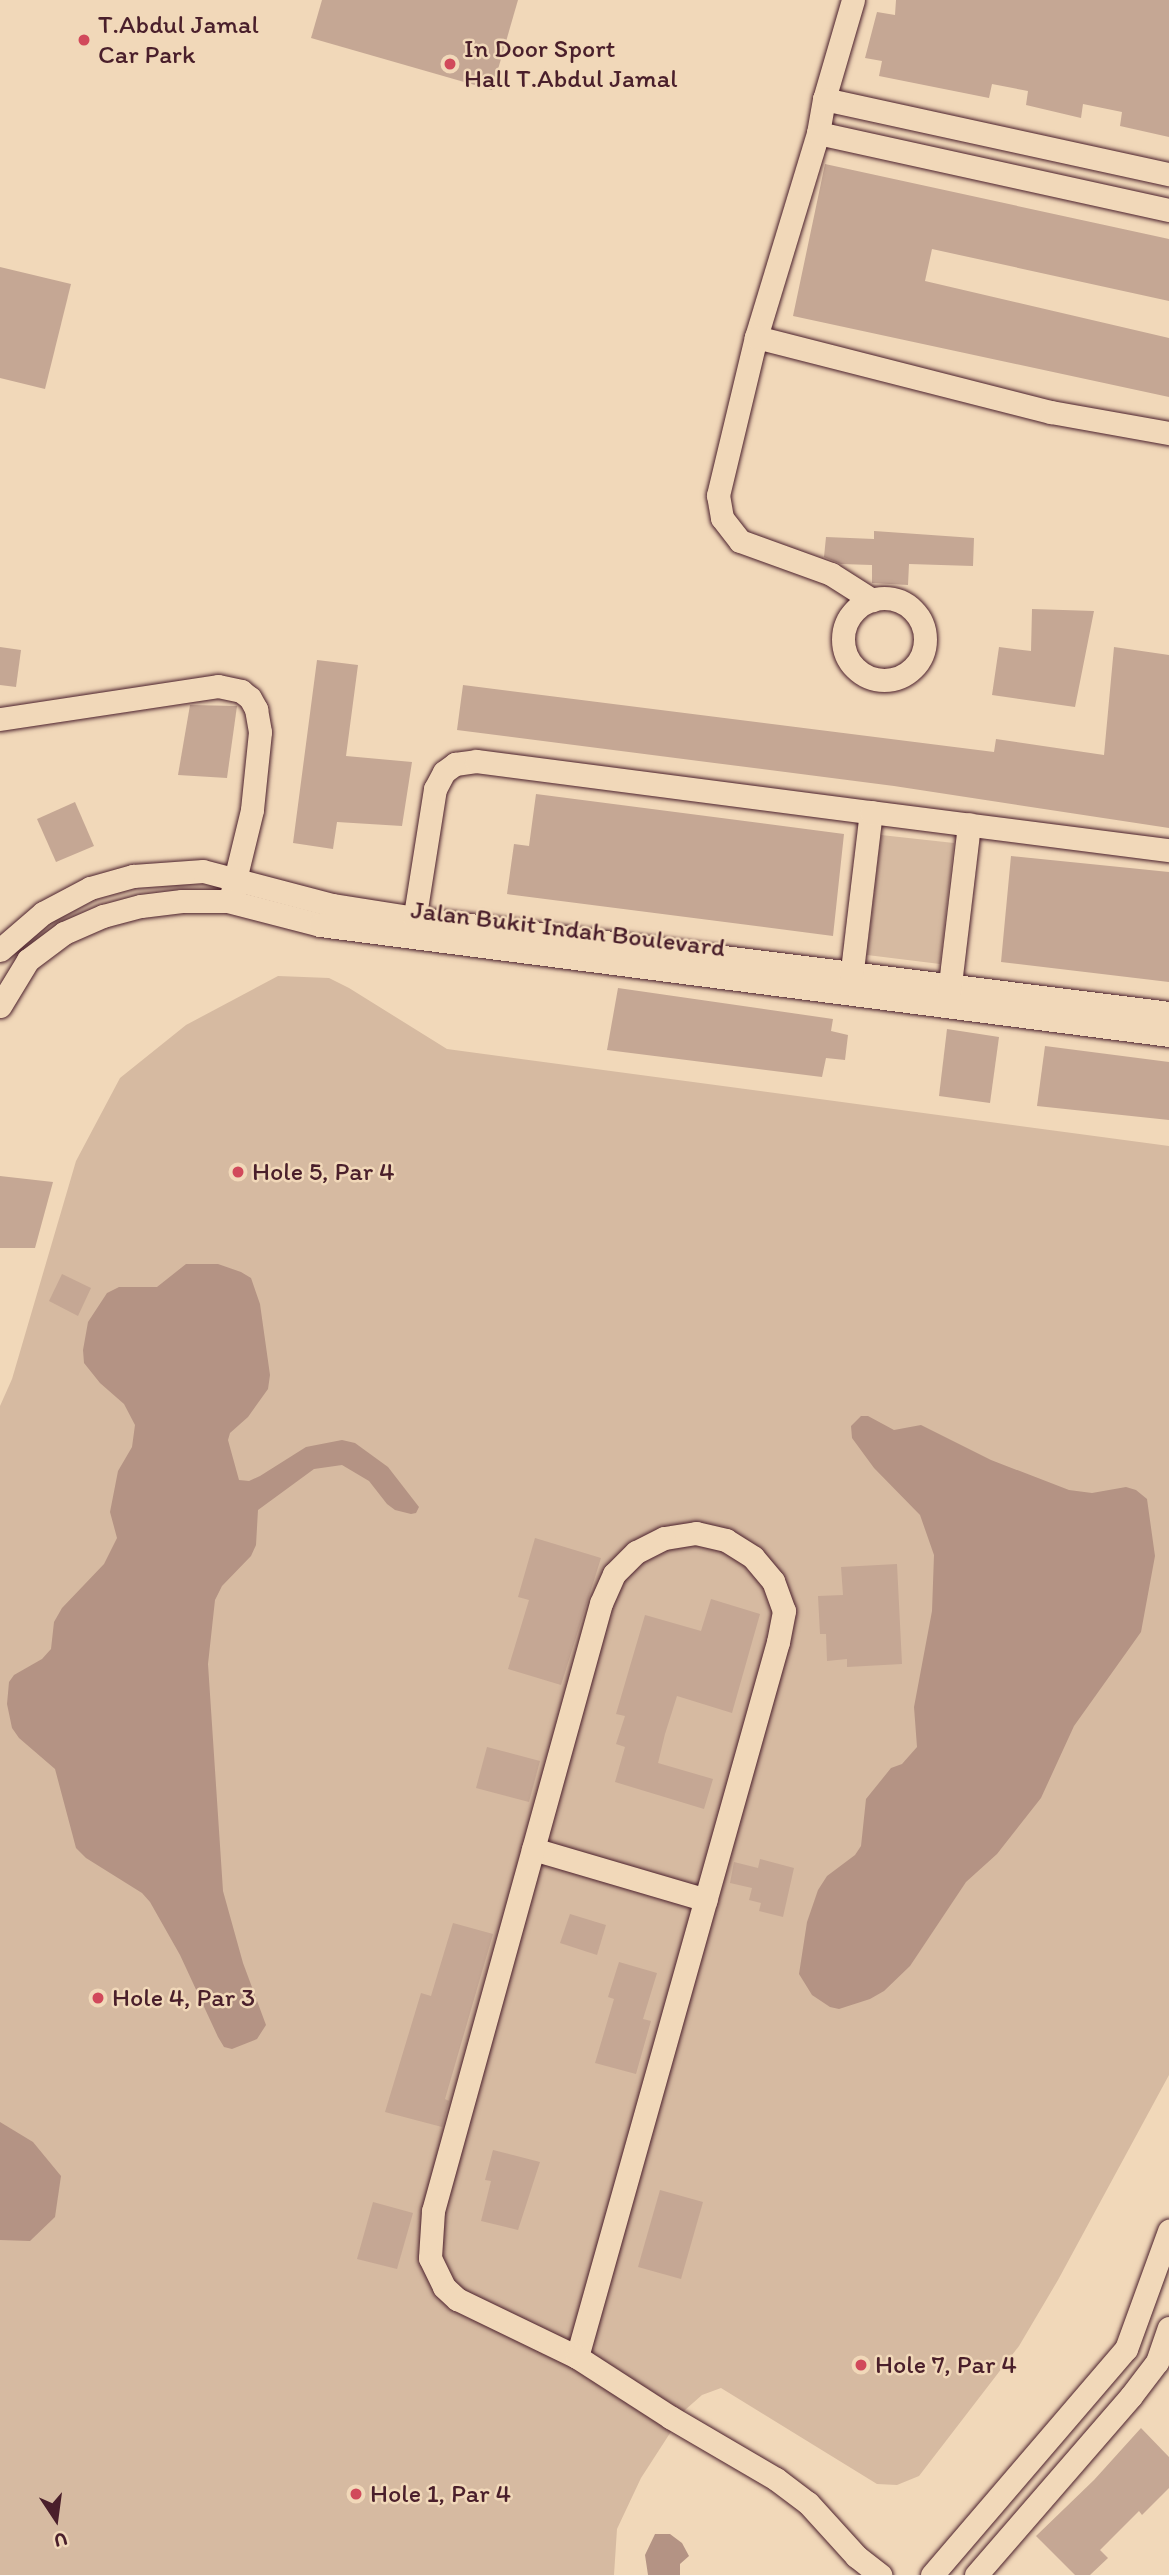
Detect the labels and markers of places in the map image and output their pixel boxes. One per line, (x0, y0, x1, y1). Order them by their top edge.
place label: T.Abdul Jamal Car Park (98, 9, 258, 70)
marker: T.Abdul Jamal Car Park (76, 32, 92, 48)
place label: In Door Sport Hall T.Abdul Jamal (464, 33, 676, 94)
marker: In Door Sport Hall T.Abdul Jamal (442, 56, 458, 72)
place label: Hole 5, Par 4 (252, 1156, 394, 1188)
marker: Hole 5, Par 4 (230, 1164, 246, 1180)
place label: Hole 4, Par 3 (112, 1982, 254, 2014)
marker: Hole 4, Par 3 (90, 1990, 106, 2006)
place label: Hole 7, Par 4 (875, 2349, 1016, 2381)
marker: Hole 7, Par 4 (853, 2357, 869, 2373)
place label: Hole 1, Par 4 (370, 2478, 510, 2510)
marker: Hole 1, Par 4 (348, 2486, 364, 2502)

